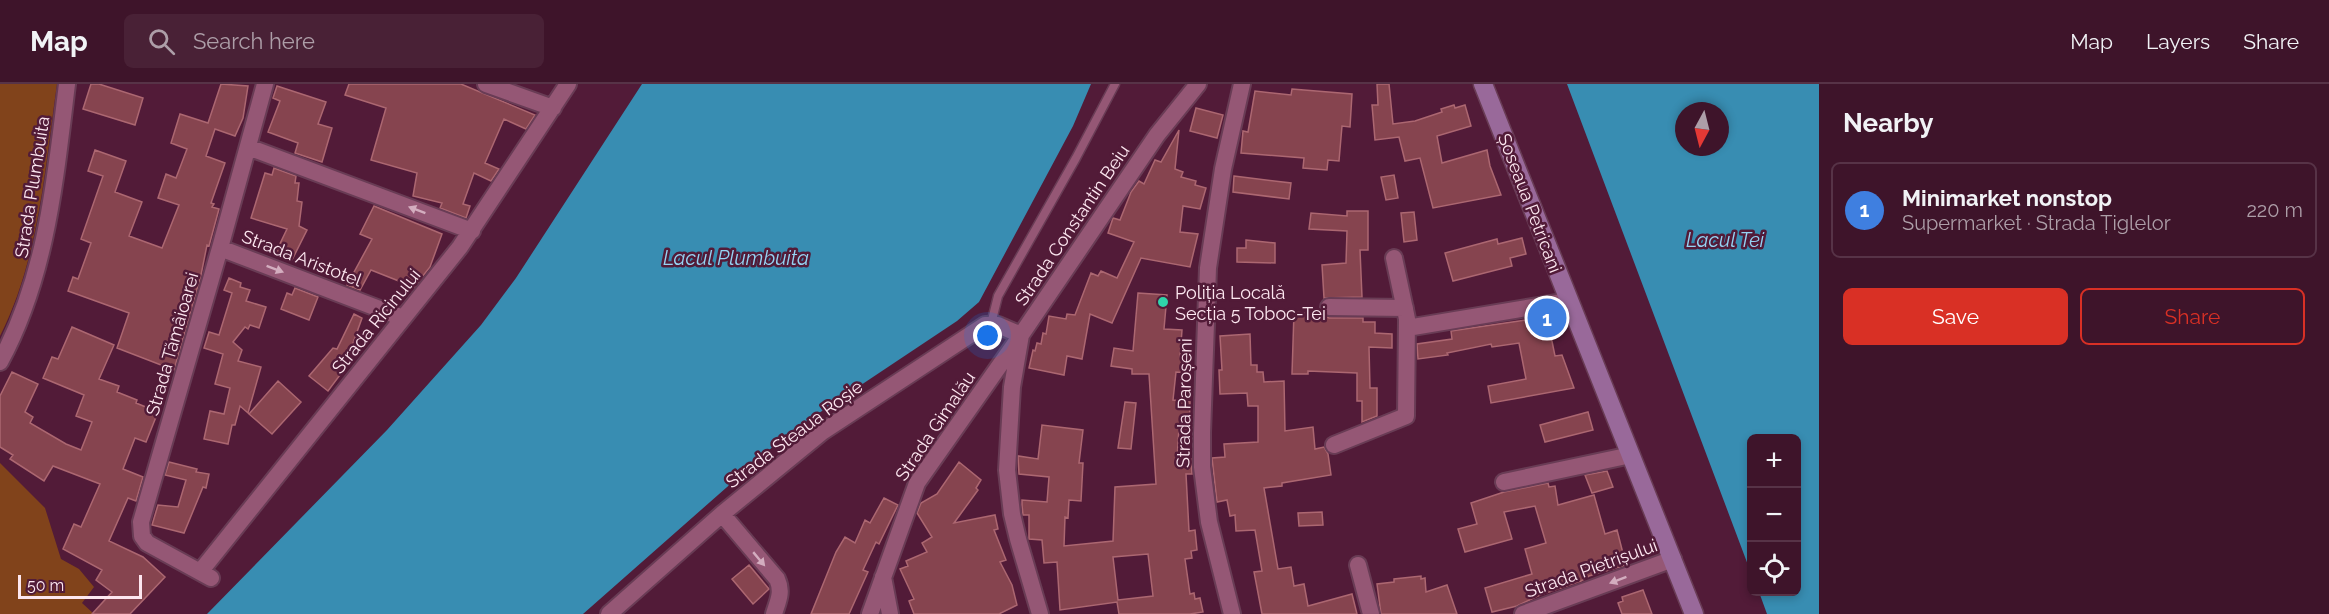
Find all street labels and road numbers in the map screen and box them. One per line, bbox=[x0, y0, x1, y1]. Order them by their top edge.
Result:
street label: Strada Plumbuita bbox=[10, 115, 54, 259]
street label: Șoseaua Petricani bbox=[1494, 130, 1566, 276]
street label: Strada Constantin Beiu bbox=[1010, 141, 1134, 309]
street label: Strada Aristotel bbox=[239, 225, 365, 291]
street label: Strada Ricinului bbox=[327, 264, 425, 378]
street label: Strada Tămâioarei bbox=[141, 270, 203, 418]
street label: Strada Paroșeni bbox=[1172, 338, 1196, 468]
street label: Strada Gimalău bbox=[891, 367, 979, 485]
street label: Strada Steaua Roșie bbox=[721, 375, 867, 492]
street label: Strada Pietrișului bbox=[1522, 534, 1660, 602]

